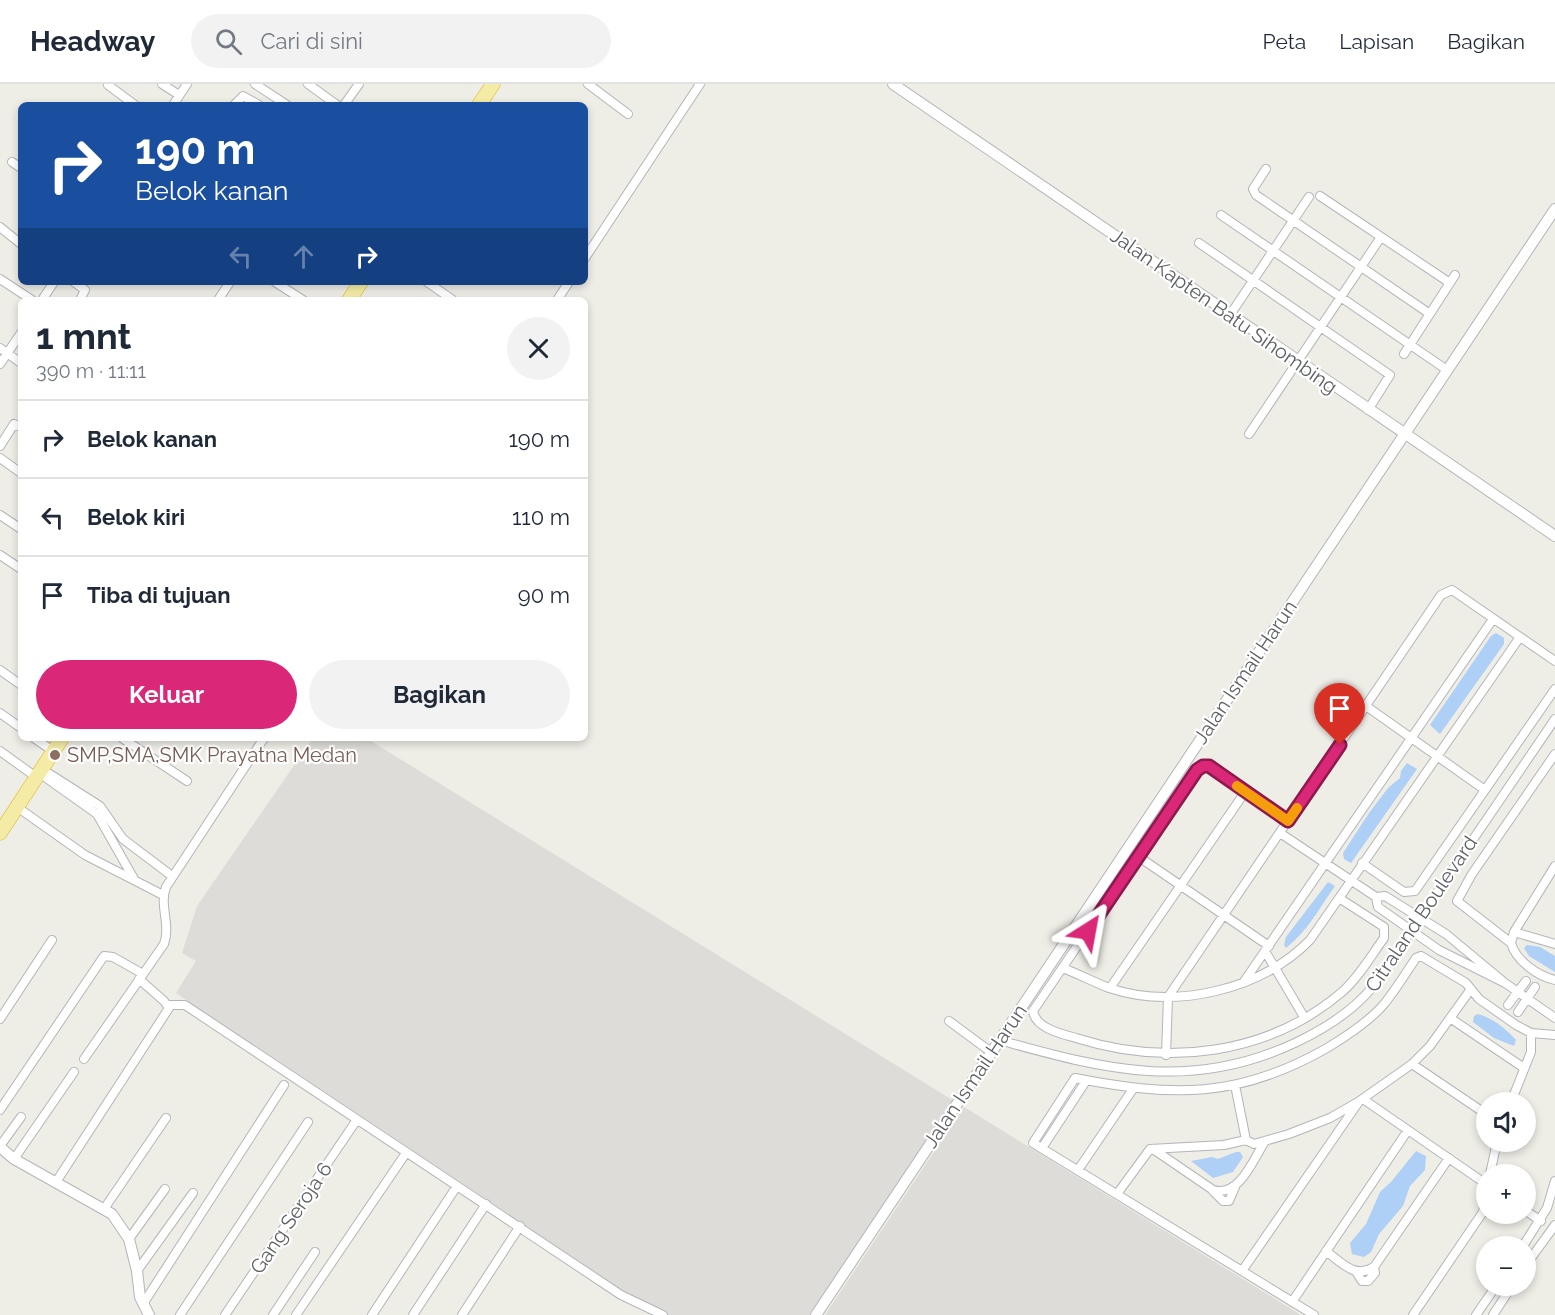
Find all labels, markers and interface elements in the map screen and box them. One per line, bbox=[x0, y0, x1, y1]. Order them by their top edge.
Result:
search box bbox=[191, 14, 611, 68]
text: Headway bbox=[30, 25, 155, 58]
icon: search bbox=[212, 25, 245, 58]
text: Cari di sini bbox=[260, 28, 363, 54]
text: Peta bbox=[1263, 29, 1306, 54]
text: Lapisan bbox=[1339, 29, 1414, 54]
text: Bagikan bbox=[1447, 29, 1525, 54]
text: 190 m bbox=[135, 125, 255, 174]
icon: right bbox=[36, 126, 114, 204]
text: Belok kanan bbox=[135, 175, 289, 206]
street label: Jalan Kapten Batu Sihombing bbox=[1106, 223, 1342, 399]
icon: left bbox=[224, 240, 257, 273]
icon: ahead bbox=[287, 240, 320, 273]
icon: right bbox=[350, 240, 383, 273]
text: 1 mnt bbox=[36, 315, 131, 357]
button: close bbox=[507, 317, 570, 380]
text: 390 m · 11:11 bbox=[36, 359, 146, 383]
icon: right bbox=[36, 423, 69, 456]
text: Belok kanan bbox=[87, 426, 217, 452]
text: 190 m bbox=[508, 426, 570, 452]
icon: left bbox=[36, 501, 69, 534]
text: Belok kiri bbox=[87, 504, 185, 530]
text: 110 m bbox=[512, 504, 570, 530]
icon: arrive bbox=[36, 579, 69, 612]
text: Tiba di tujuan bbox=[87, 582, 230, 608]
text: 90 m bbox=[518, 582, 570, 608]
street label: Jalan Ismail Harun bbox=[1188, 596, 1302, 748]
button: Keluar bbox=[36, 660, 297, 729]
button: Bagikan bbox=[309, 660, 570, 729]
pin bbox=[1314, 683, 1365, 745]
icon: arrive bbox=[1323, 692, 1356, 725]
place label: SMP,SMA,SMK Prayatna Medan bbox=[67, 743, 357, 767]
marker: SMP,SMA,SMK Prayatna Medan bbox=[48, 748, 62, 762]
street label: Citraland Boulevard bbox=[1360, 832, 1482, 996]
position arrow bbox=[1056, 899, 1120, 963]
street label: Jalan Ismail Harun bbox=[918, 1000, 1032, 1152]
map controls bbox=[1476, 1092, 1536, 1296]
button: sound bbox=[1476, 1092, 1536, 1152]
street label: Gang Seroja 6 bbox=[245, 1158, 337, 1278]
button: + bbox=[1476, 1164, 1536, 1224]
button: − bbox=[1476, 1236, 1536, 1296]

